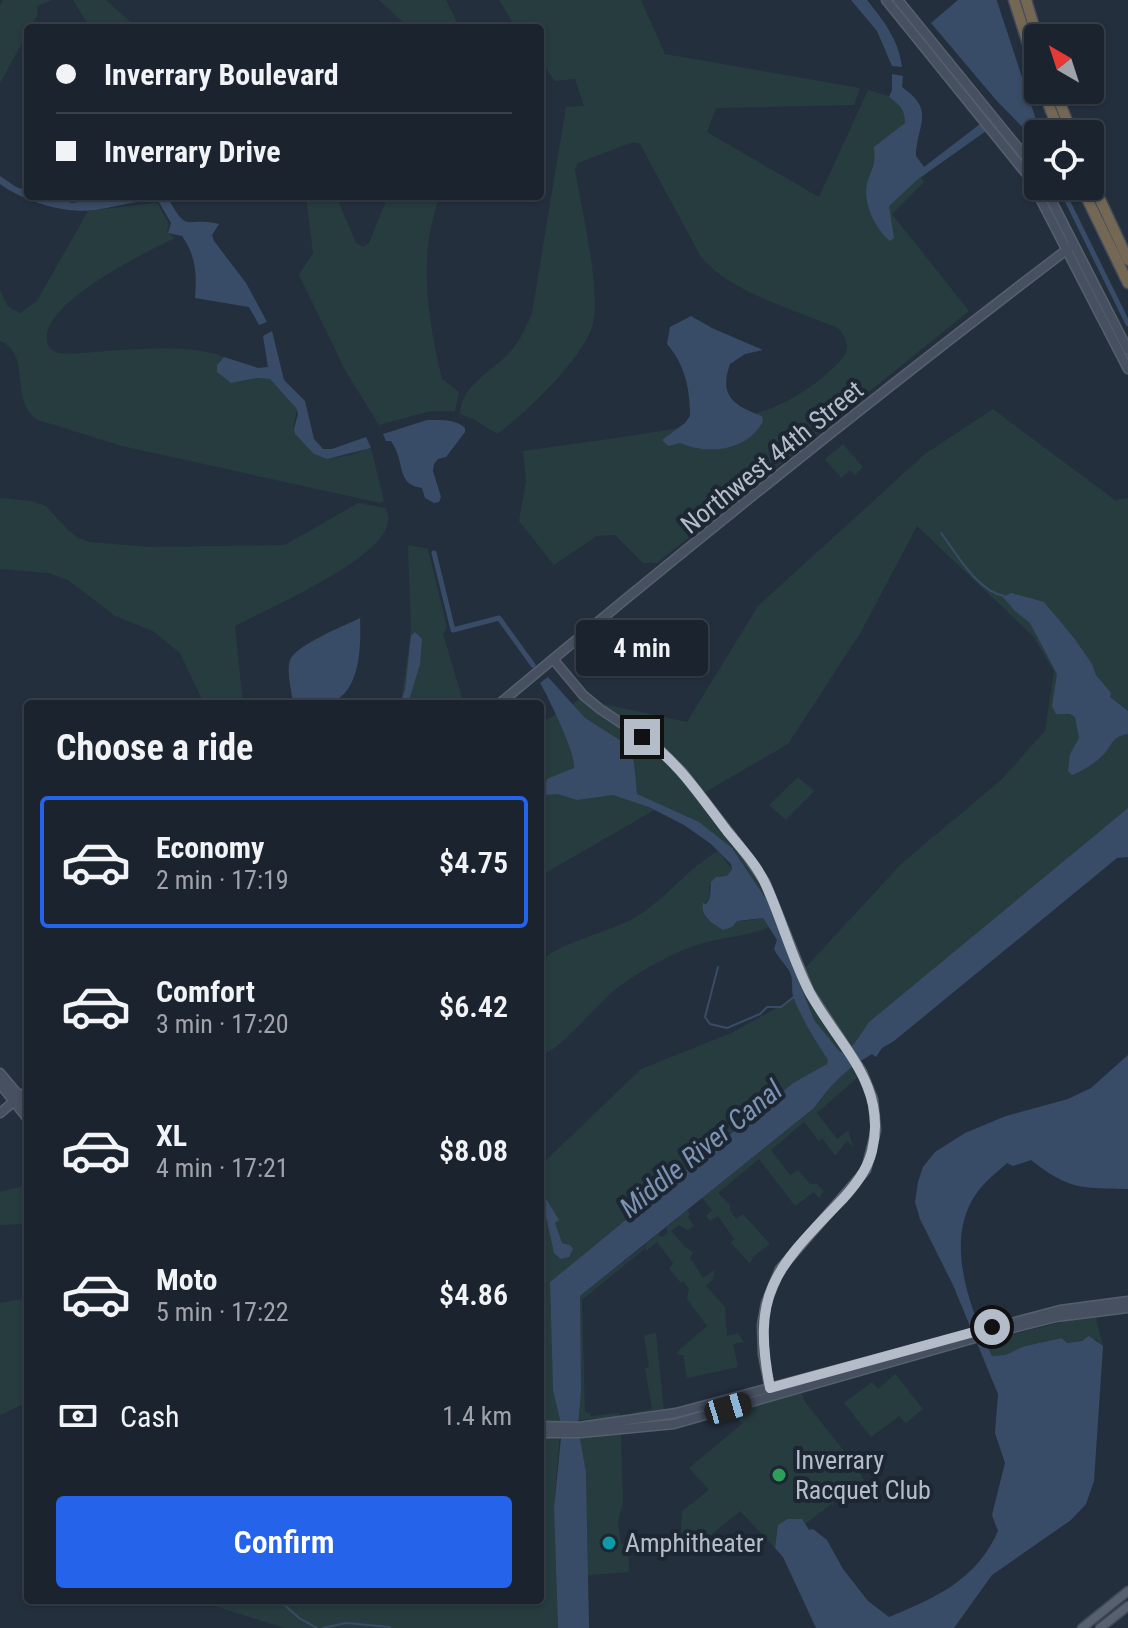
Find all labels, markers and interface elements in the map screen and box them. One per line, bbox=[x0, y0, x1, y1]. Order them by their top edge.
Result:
north arrow bbox=[1024, 24, 1104, 104]
map controls bbox=[1024, 24, 1104, 200]
text: Inverrary Boulevard bbox=[104, 57, 339, 92]
button: locate bbox=[1024, 120, 1104, 200]
text: Inverrary Drive bbox=[104, 134, 281, 169]
street label: Northwest 44th Street bbox=[675, 374, 869, 540]
callout: 4 min bbox=[576, 621, 708, 677]
text: 4 min bbox=[613, 633, 671, 663]
route end bbox=[624, 719, 660, 755]
text: Choose a ride bbox=[56, 727, 253, 769]
icon: car bbox=[60, 826, 132, 898]
text: Economy bbox=[156, 830, 264, 865]
text: $4.75 bbox=[439, 845, 508, 880]
text: 2 min · 17:19 bbox=[156, 865, 289, 895]
icon: car bbox=[60, 970, 132, 1042]
text: Comfort bbox=[156, 974, 255, 1009]
text: $6.42 bbox=[439, 989, 508, 1024]
text: 3 min · 17:20 bbox=[156, 1009, 289, 1039]
water label: Middle River Canal bbox=[613, 1073, 789, 1225]
icon: car bbox=[60, 1114, 132, 1186]
text: XL bbox=[156, 1118, 187, 1153]
text: $8.08 bbox=[439, 1133, 508, 1168]
text: 4 min · 17:21 bbox=[156, 1153, 289, 1183]
icon: car bbox=[60, 1258, 132, 1330]
text: Moto bbox=[156, 1262, 217, 1297]
text: $4.86 bbox=[439, 1277, 508, 1312]
text: 5 min · 17:22 bbox=[156, 1297, 289, 1327]
route start bbox=[974, 1309, 1010, 1345]
car bbox=[702, 1390, 754, 1426]
icon: cash bbox=[56, 1394, 100, 1438]
text: Cash bbox=[120, 1399, 180, 1434]
text: 1.4 km bbox=[442, 1401, 512, 1431]
place label: Inverrary Racquet Club bbox=[795, 1445, 931, 1505]
marker: Inverrary Racquet Club bbox=[770, 1466, 788, 1484]
button: Confirm bbox=[56, 1496, 512, 1588]
place label: Amphitheater bbox=[625, 1528, 764, 1558]
marker: Amphitheater bbox=[600, 1534, 618, 1552]

